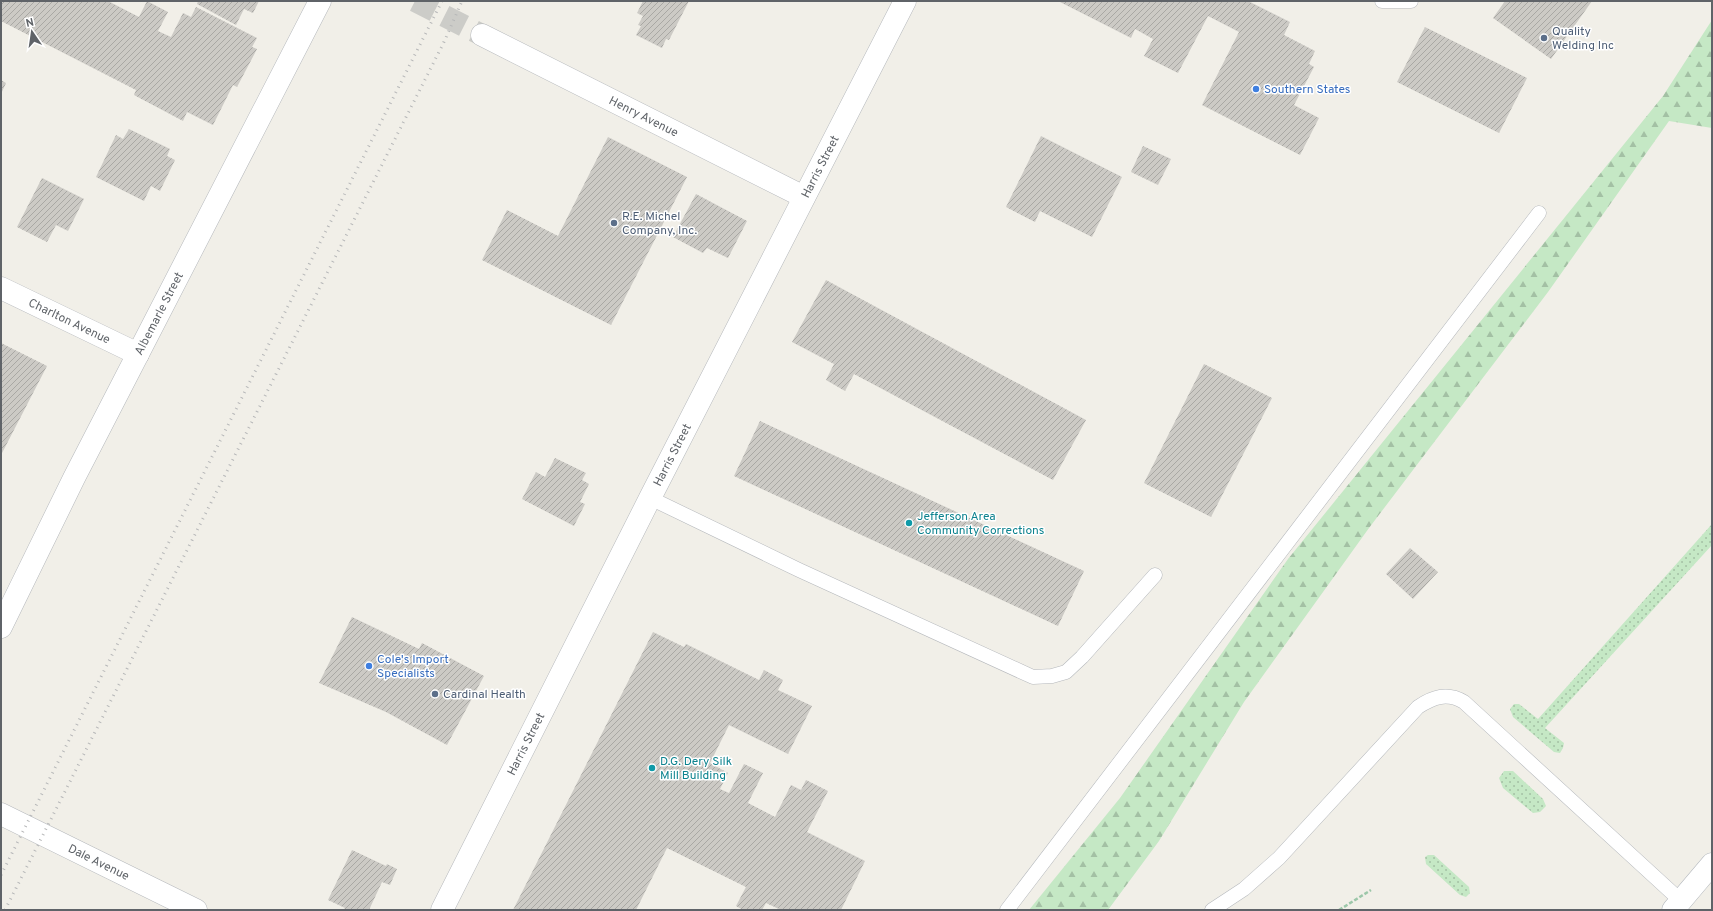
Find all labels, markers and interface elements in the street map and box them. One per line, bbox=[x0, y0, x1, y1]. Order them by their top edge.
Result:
north arrow bbox=[12, 12, 52, 52]
text: N bbox=[25, 16, 35, 31]
place label: Quality Welding Inc bbox=[1552, 24, 1614, 54]
marker: Quality Welding Inc bbox=[1539, 33, 1549, 43]
place label: Southern States bbox=[1264, 82, 1350, 98]
marker: Southern States bbox=[1251, 84, 1261, 94]
street label: Henry Avenue bbox=[606, 93, 681, 141]
street label: Harris Street bbox=[798, 133, 844, 201]
place label: R.E. Michel Company, Inc. bbox=[622, 209, 698, 239]
marker: R.E. Michel Company, Inc. bbox=[609, 218, 619, 228]
street label: Albemarle Street bbox=[132, 270, 188, 358]
street label: Charlton Avenue bbox=[25, 295, 113, 348]
street label: Harris Street bbox=[650, 421, 696, 489]
place label: Jefferson Area Community Corrections bbox=[917, 509, 1044, 539]
marker: Jefferson Area Community Corrections bbox=[904, 518, 914, 528]
place label: Cole's Import Specialists bbox=[377, 652, 449, 682]
marker: Cole's Import Specialists bbox=[364, 661, 374, 671]
place label: Cardinal Health bbox=[443, 687, 526, 703]
marker: Cardinal Health bbox=[430, 689, 440, 699]
street label: Harris Street bbox=[504, 710, 549, 779]
place label: D.G. Dery Silk Mill Building bbox=[660, 754, 732, 784]
marker: D.G. Dery Silk Mill Building bbox=[647, 763, 657, 773]
street label: Dale Avenue bbox=[65, 841, 132, 885]

